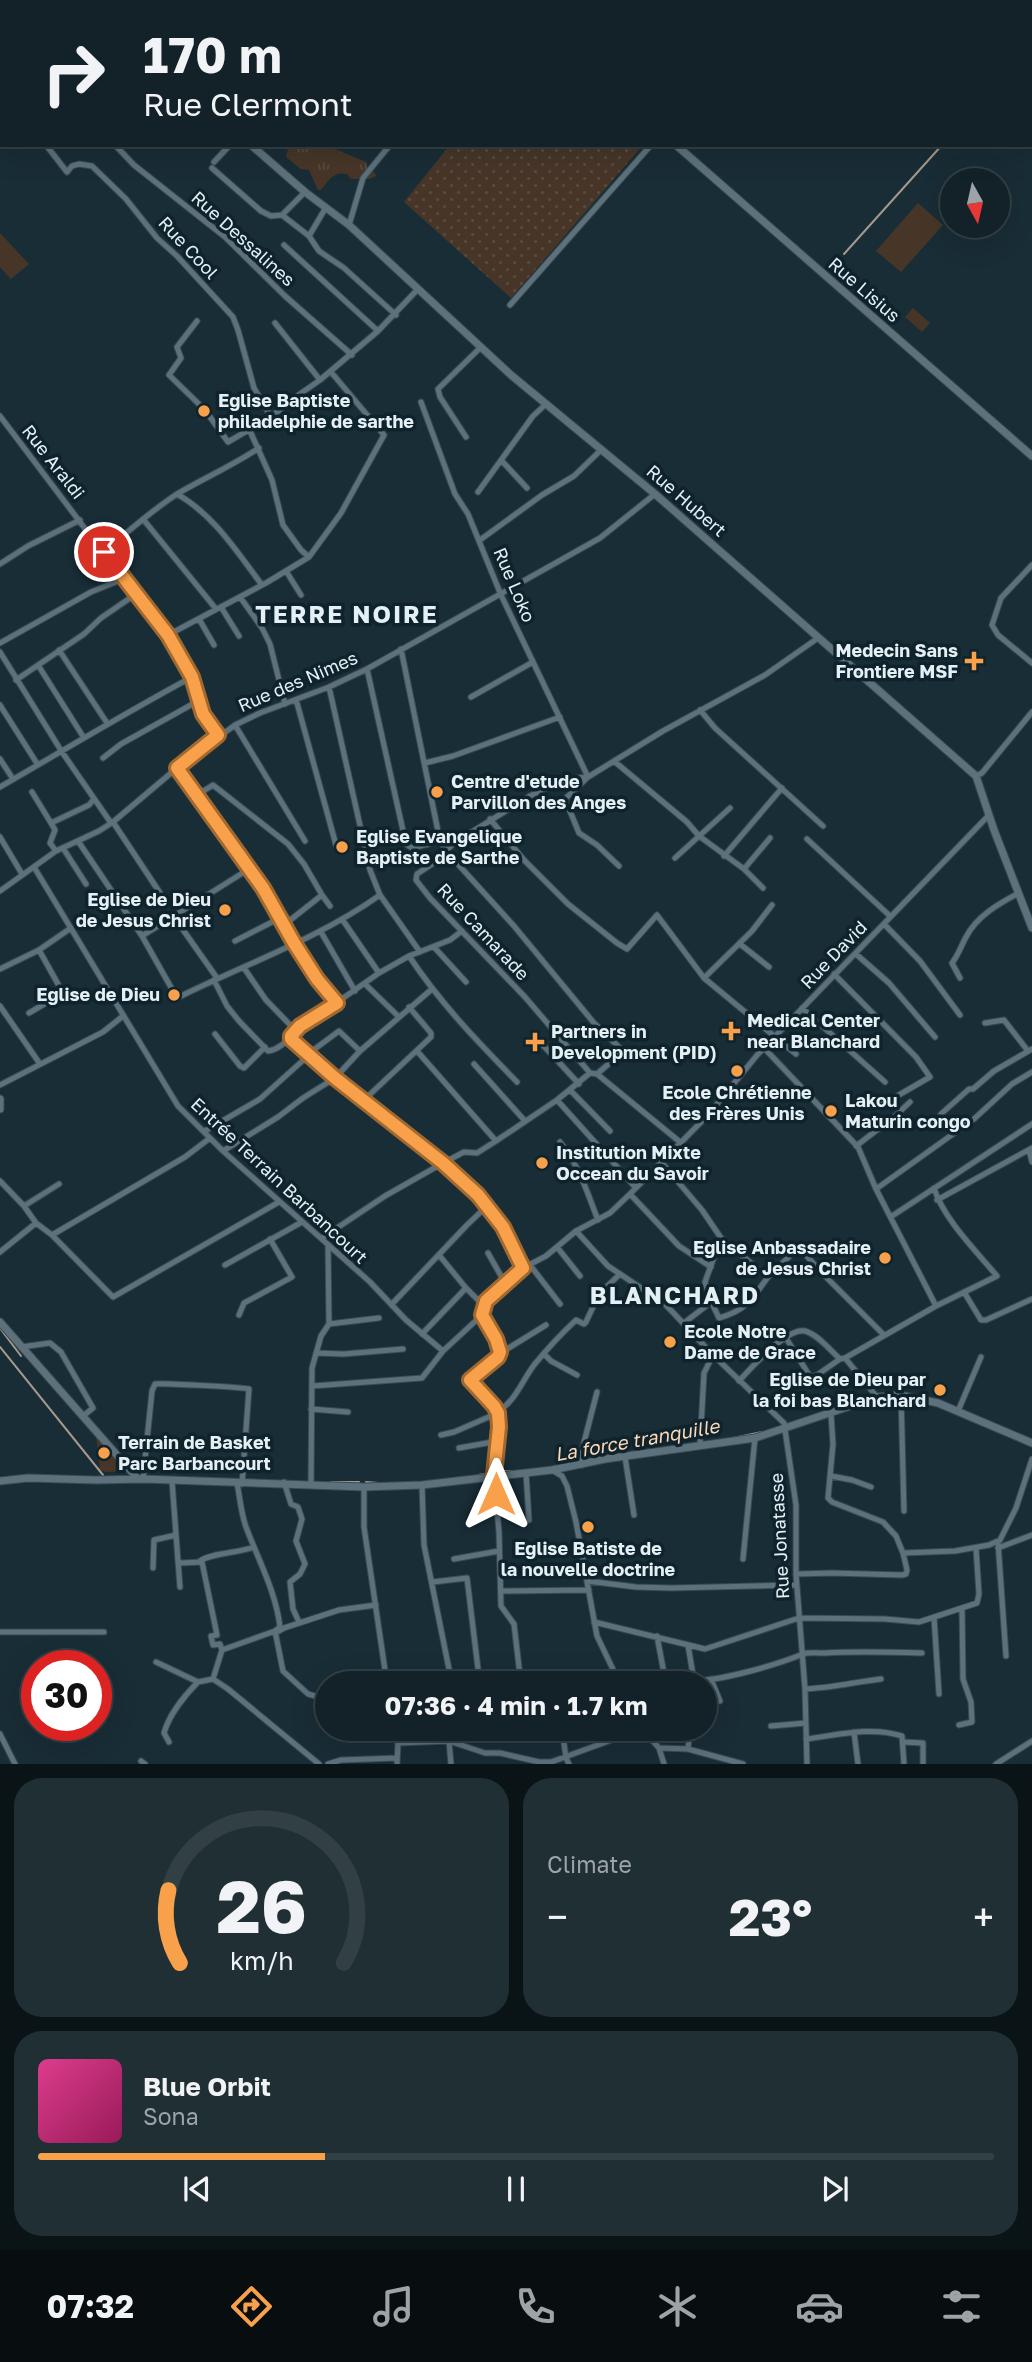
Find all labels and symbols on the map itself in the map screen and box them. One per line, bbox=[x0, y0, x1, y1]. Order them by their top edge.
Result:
north arrow bbox=[940, 168, 1010, 238]
street label: Rue Dessalines bbox=[187, 186, 300, 290]
street label: Rue Cool bbox=[154, 212, 223, 283]
street label: Rue Lisius bbox=[824, 252, 905, 326]
place label: Eglise Baptiste philadelphie de sarthe bbox=[218, 389, 414, 432]
marker: Eglise Baptiste philadelphie de sarthe bbox=[196, 403, 212, 419]
street label: Rue Araldi bbox=[18, 420, 90, 503]
street label: Rue Hubert bbox=[642, 460, 731, 541]
pin bbox=[74, 522, 134, 582]
street label: Rue Loko bbox=[489, 544, 541, 625]
district label: TERRE NOIRE bbox=[255, 599, 439, 628]
place label: Medecin Sans Frontiere MSF bbox=[835, 639, 958, 682]
street label: Rue des Nimes bbox=[235, 646, 361, 716]
marker: Medecin Sans Frontiere MSF bbox=[964, 651, 984, 671]
place label: Centre d'etude Parvillon des Anges bbox=[451, 770, 626, 813]
marker: Centre d'etude Parvillon des Anges bbox=[429, 784, 445, 800]
place label: Eglise Evangelique Baptiste de Sarthe bbox=[356, 825, 522, 868]
marker: Eglise Evangelique Baptiste de Sarthe bbox=[334, 839, 350, 855]
street label: Rue Camarade bbox=[433, 878, 534, 984]
place label: Eglise de Dieu de Jesus Christ bbox=[76, 888, 211, 931]
marker: Eglise de Dieu de Jesus Christ bbox=[217, 902, 233, 918]
street label: Rue David bbox=[795, 916, 871, 993]
place label: Eglise de Dieu bbox=[36, 983, 160, 1005]
marker: Eglise de Dieu bbox=[166, 987, 182, 1003]
place label: Medical Center near Blanchard bbox=[747, 1009, 880, 1052]
place label: Partners in Development (PID) bbox=[551, 1020, 717, 1063]
marker: Medical Center near Blanchard bbox=[721, 1021, 741, 1041]
marker: Partners in Development (PID) bbox=[525, 1032, 545, 1052]
marker: Ecole Chrétienne des Frères Unis bbox=[729, 1063, 745, 1079]
place label: Ecole Chrétienne des Frères Unis bbox=[662, 1081, 812, 1124]
place label: Lakou Maturin congo bbox=[845, 1089, 971, 1132]
street label: Entrée Terrain Barbancourt bbox=[187, 1093, 373, 1268]
marker: Lakou Maturin congo bbox=[823, 1103, 839, 1119]
place label: Institution Mixte Occean du Savoir bbox=[556, 1141, 709, 1184]
marker: Institution Mixte Occean du Savoir bbox=[534, 1155, 550, 1171]
place label: Eglise Anbassadaire de Jesus Christ bbox=[693, 1236, 871, 1279]
marker: Eglise Anbassadaire de Jesus Christ bbox=[877, 1250, 893, 1266]
district label: BLANCHARD bbox=[590, 1280, 760, 1309]
place label: Ecole Notre Dame de Grace bbox=[684, 1320, 816, 1363]
marker: Ecole Notre Dame de Grace bbox=[662, 1334, 678, 1350]
place label: Eglise de Dieu par la foi bas Blanchard bbox=[753, 1368, 926, 1411]
marker: Eglise de Dieu par la foi bas Blanchard bbox=[932, 1382, 948, 1398]
water label: La force tranquille bbox=[553, 1413, 723, 1465]
place label: Terrain de Basket Parc Barbancourt bbox=[118, 1431, 271, 1474]
marker: Terrain de Basket Parc Barbancourt bbox=[96, 1445, 112, 1461]
position arrow bbox=[459, 1457, 533, 1531]
street label: Rue Jonatasse bbox=[765, 1472, 793, 1600]
marker: Eglise Batiste de la nouvelle doctrine bbox=[580, 1519, 596, 1535]
place label: Eglise Batiste de la nouvelle doctrine bbox=[501, 1537, 676, 1580]
speed limit sign: 30 bbox=[21, 1650, 112, 1741]

